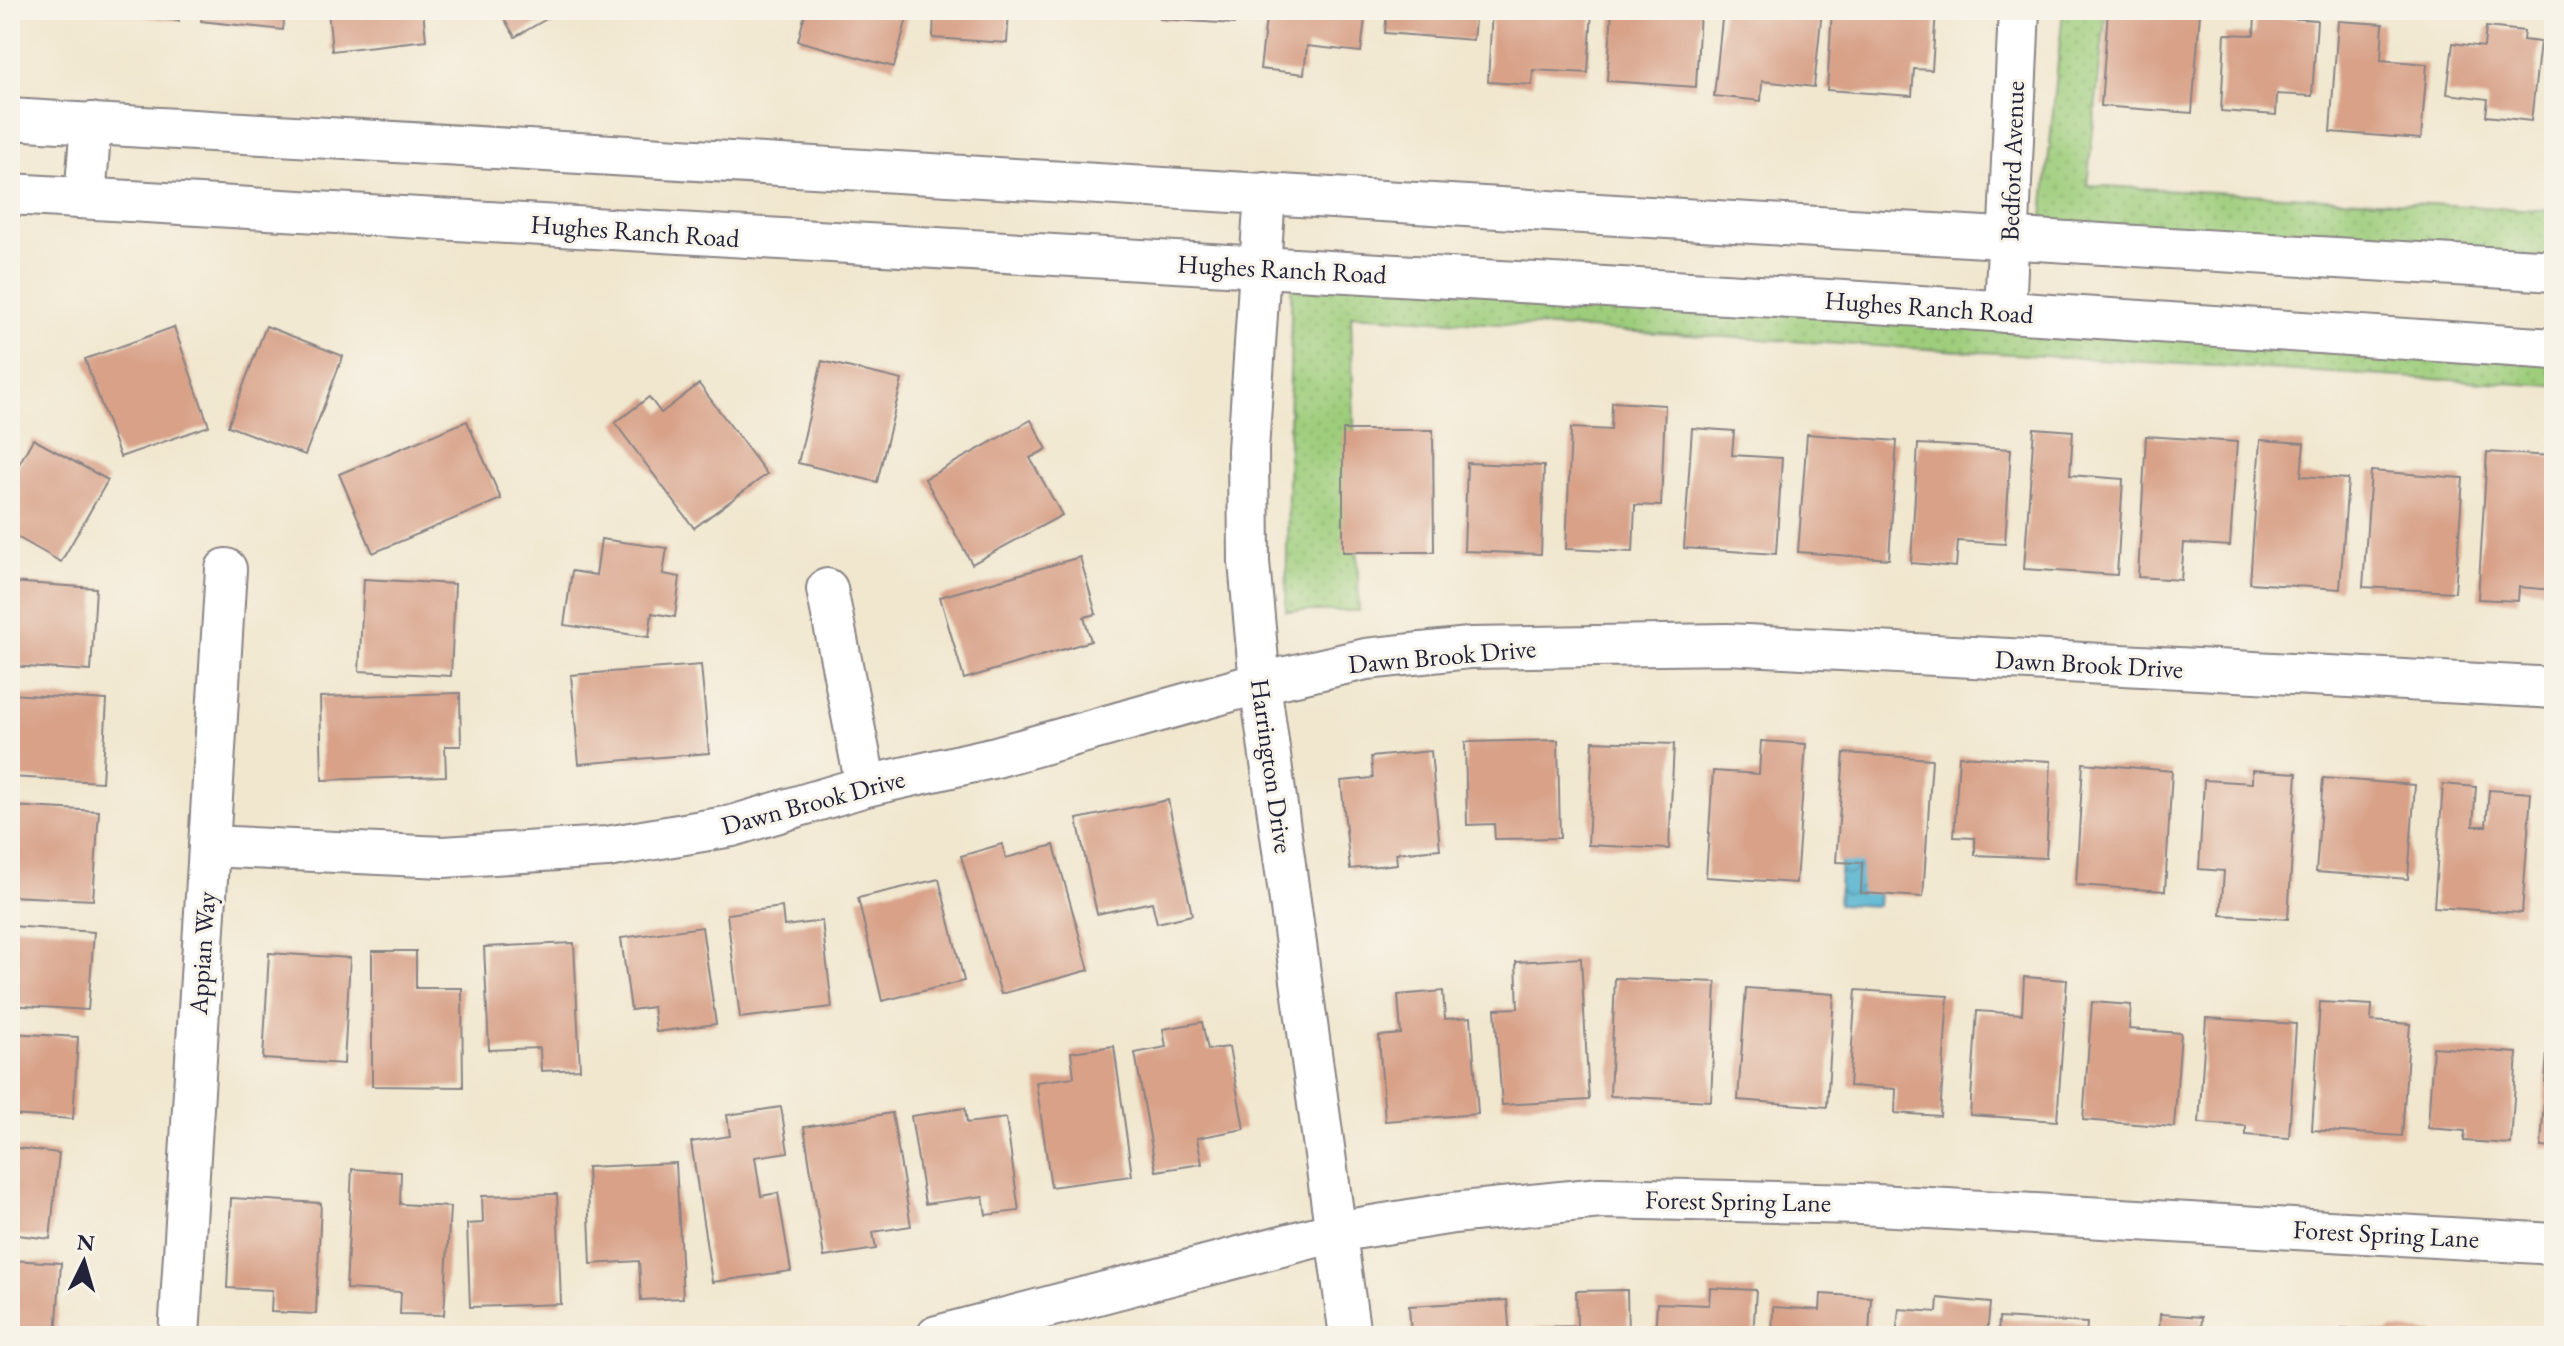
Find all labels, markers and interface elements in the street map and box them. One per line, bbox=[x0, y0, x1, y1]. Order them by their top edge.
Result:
street label: Bedford Avenue bbox=[1992, 80, 2032, 242]
street label: Hughes Ranch Road bbox=[529, 207, 741, 255]
street label: Hughes Ranch Road bbox=[1177, 247, 1388, 292]
street label: Hughes Ranch Road bbox=[1823, 283, 2035, 331]
street label: Dawn Brook Drive bbox=[1347, 631, 1537, 681]
street label: Dawn Brook Drive bbox=[1994, 642, 2184, 686]
street label: Harrington Drive bbox=[1243, 677, 1301, 855]
street label: Dawn Brook Drive bbox=[718, 761, 908, 843]
street label: Appian Way bbox=[181, 890, 223, 1017]
street label: Forest Spring Lane bbox=[1645, 1182, 1831, 1220]
street label: Forest Spring Lane bbox=[2292, 1212, 2480, 1256]
north arrow bbox=[44, 1222, 124, 1302]
text: N bbox=[76, 1227, 96, 1258]

